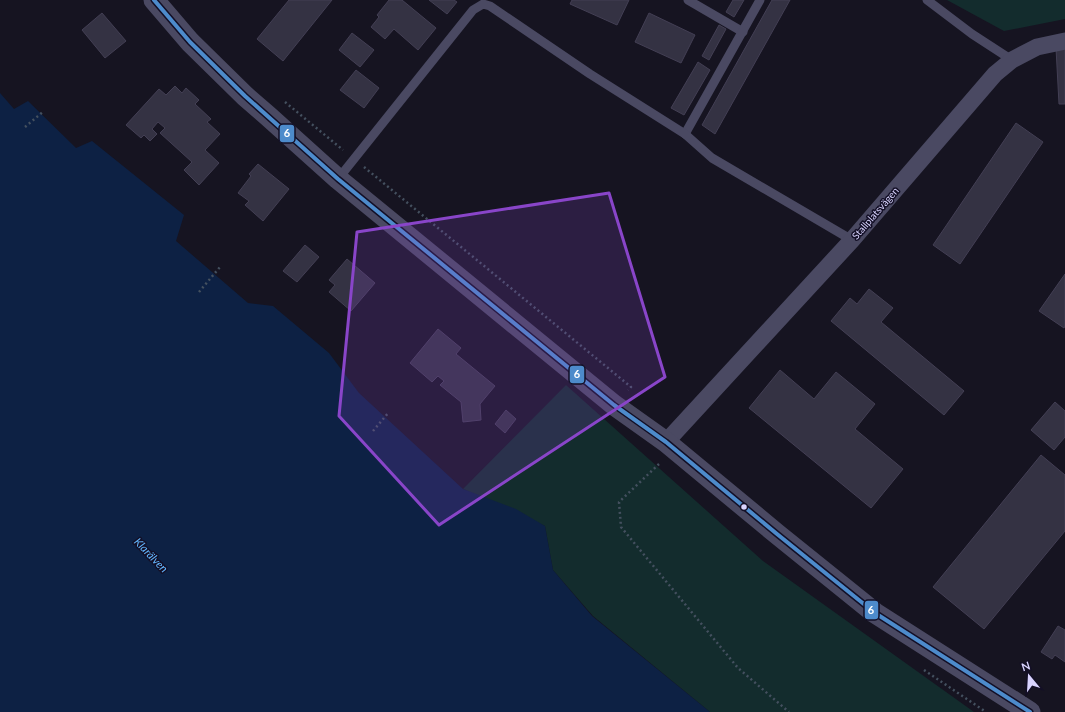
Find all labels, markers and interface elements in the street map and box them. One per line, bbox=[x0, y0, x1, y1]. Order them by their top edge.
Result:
line badge: 6 bbox=[279, 124, 295, 143]
text: 6 bbox=[284, 126, 291, 139]
street label: Stallplatsvägen bbox=[849, 184, 901, 242]
line badge: 6 bbox=[569, 365, 585, 384]
text: 6 bbox=[574, 367, 581, 380]
unlabelled marker bbox=[739, 502, 749, 512]
water label: Klarälven bbox=[132, 535, 171, 575]
line badge: 6 bbox=[864, 600, 879, 620]
text: 6 bbox=[868, 603, 875, 616]
north arrow bbox=[1009, 656, 1049, 696]
text: N bbox=[1020, 659, 1032, 674]

